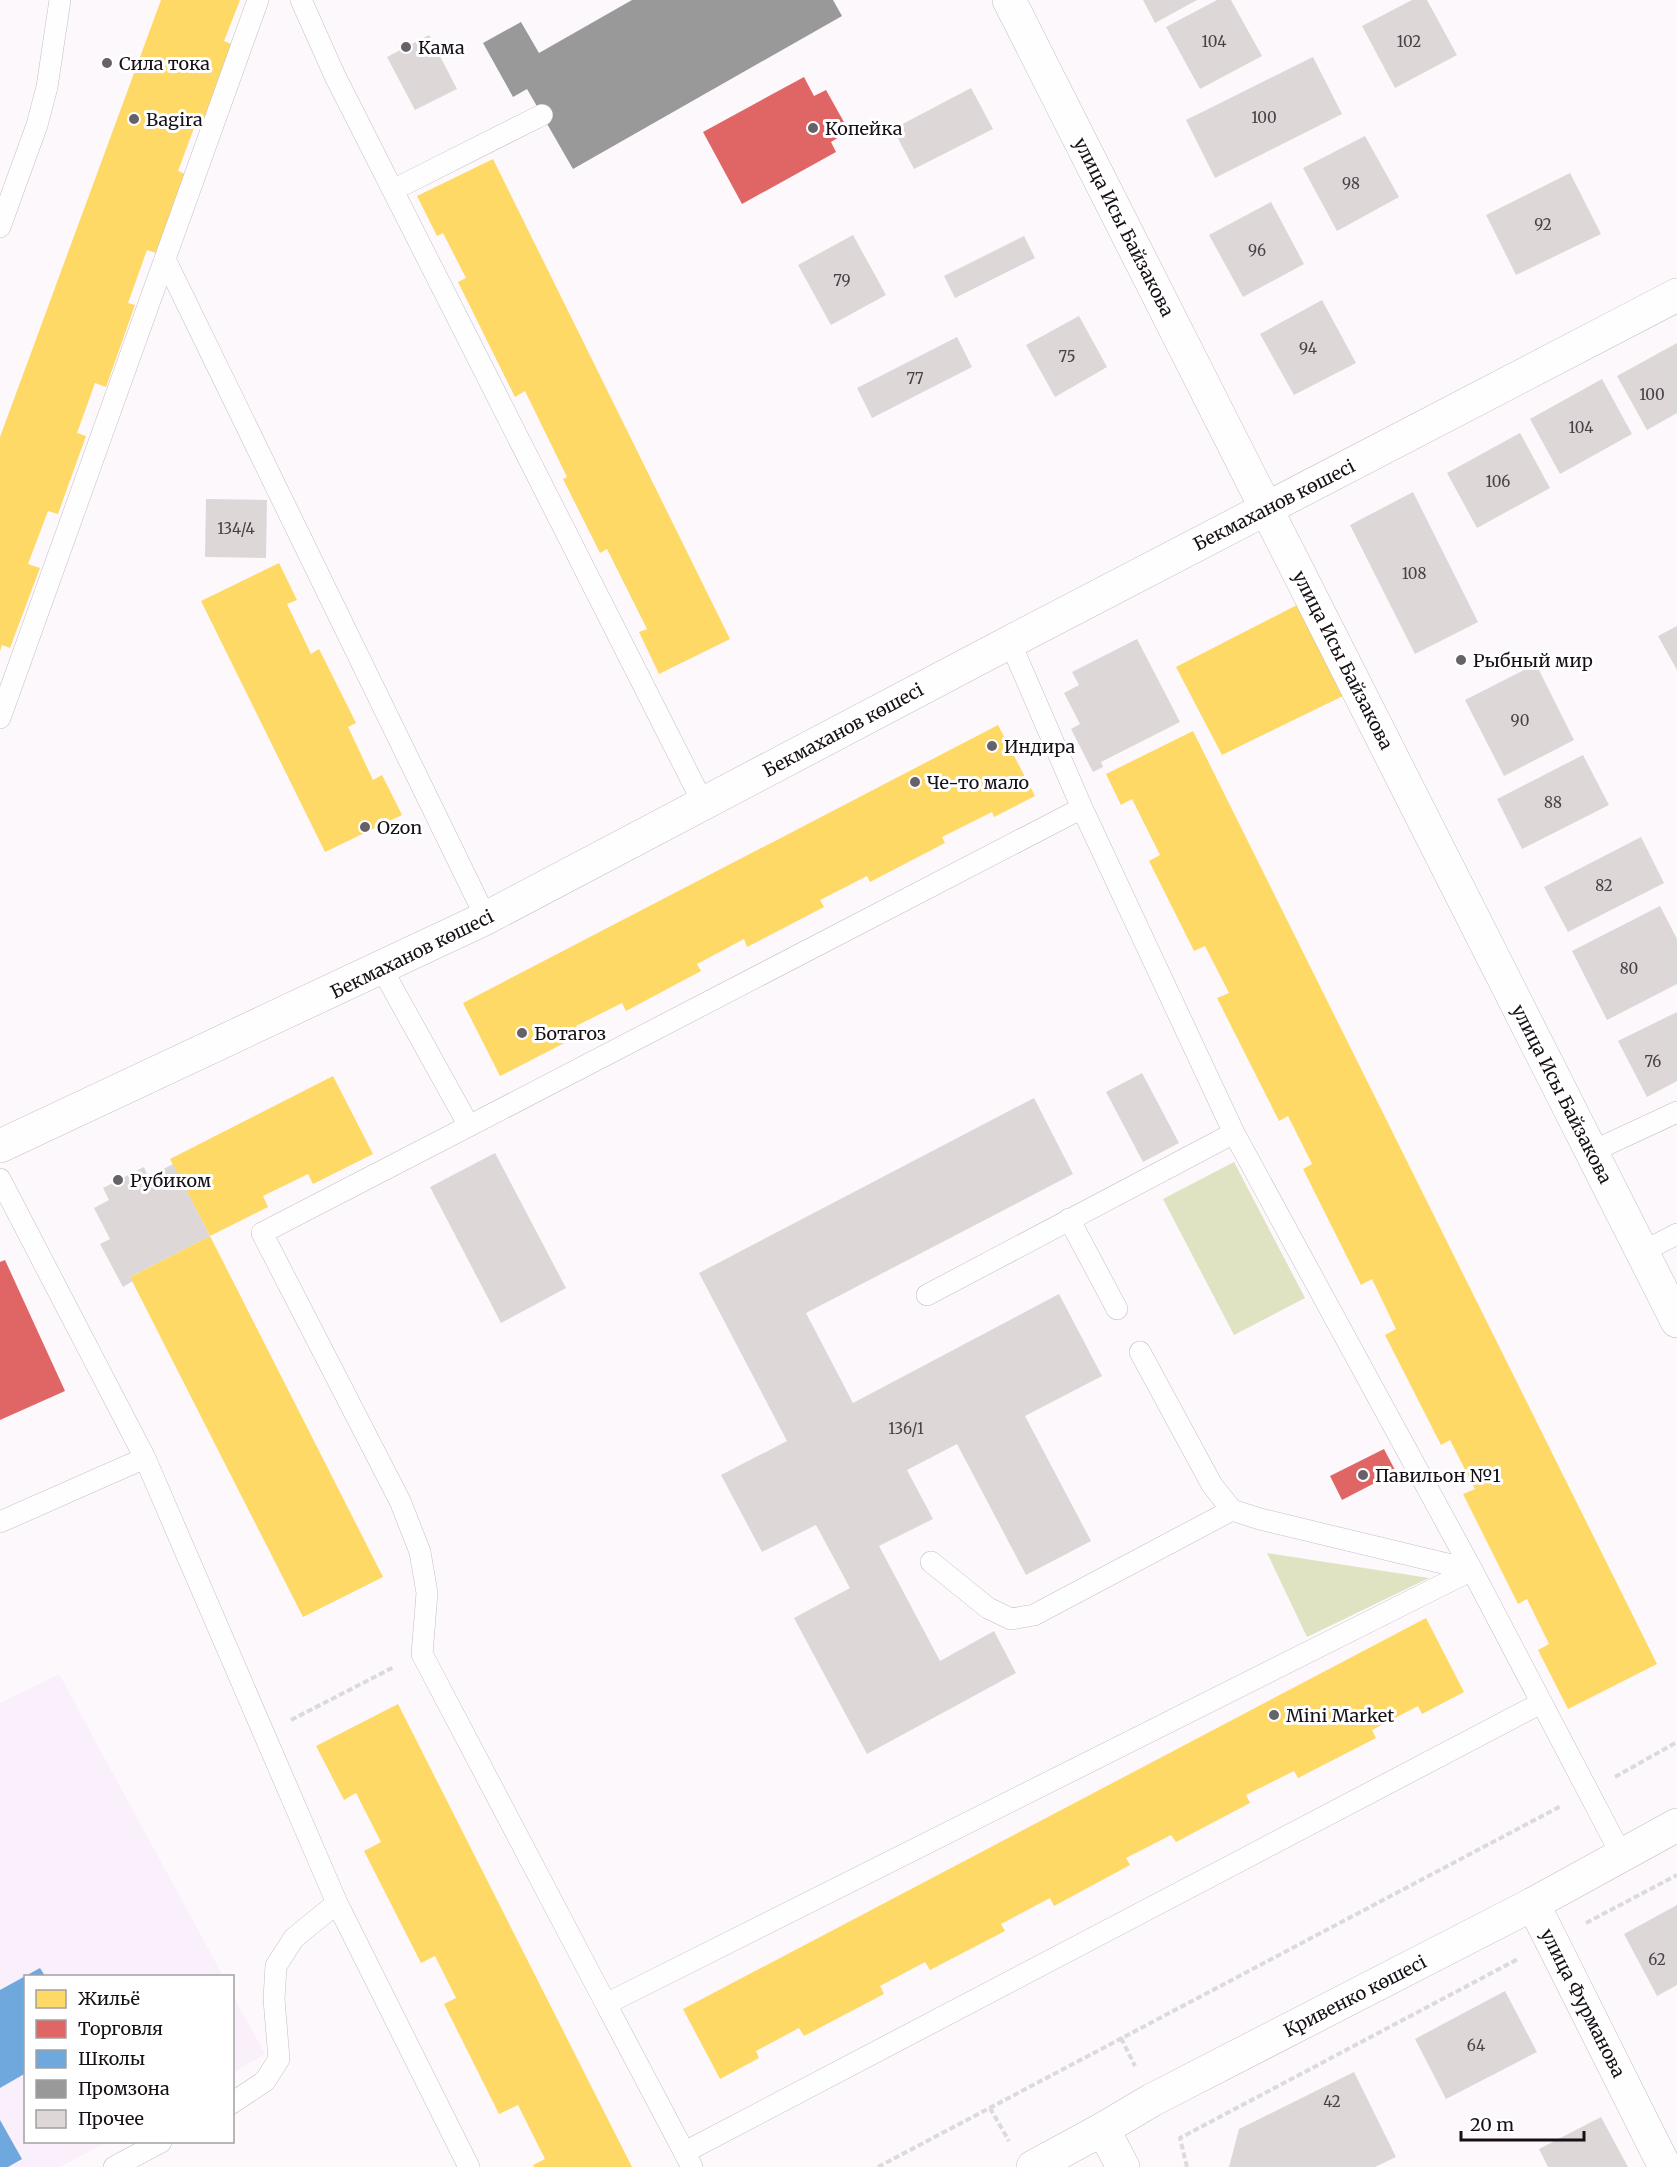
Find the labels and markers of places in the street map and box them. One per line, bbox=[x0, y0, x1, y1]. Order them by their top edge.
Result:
place label: Кама bbox=[418, 36, 465, 59]
marker: Кама bbox=[399, 40, 413, 54]
place label: Сила тока bbox=[119, 52, 210, 75]
marker: Сила тока bbox=[100, 56, 114, 70]
place label: Bagira bbox=[146, 108, 203, 131]
marker: Bagira bbox=[127, 112, 141, 126]
place label: Копейка bbox=[825, 117, 903, 140]
marker: Копейка bbox=[806, 121, 820, 135]
place label: Рыбный мир bbox=[1473, 649, 1593, 672]
marker: Рыбный мир bbox=[1454, 653, 1468, 667]
place label: Индира bbox=[1004, 735, 1076, 758]
marker: Индира bbox=[985, 739, 999, 753]
place label: Че-то мало bbox=[927, 771, 1029, 794]
marker: Че-то мало bbox=[908, 775, 922, 789]
place label: Ozon bbox=[377, 816, 422, 839]
marker: Ozon bbox=[358, 820, 372, 834]
place label: Ботагоз bbox=[534, 1022, 606, 1045]
marker: Ботагоз bbox=[515, 1026, 529, 1040]
place label: Рубиком bbox=[130, 1169, 212, 1192]
marker: Рубиком bbox=[111, 1173, 125, 1187]
place label: Павильон №1 bbox=[1375, 1464, 1501, 1487]
marker: Павильон №1 bbox=[1356, 1468, 1370, 1482]
place label: Mini Market bbox=[1286, 1704, 1394, 1727]
marker: Mini Market bbox=[1267, 1708, 1281, 1722]

